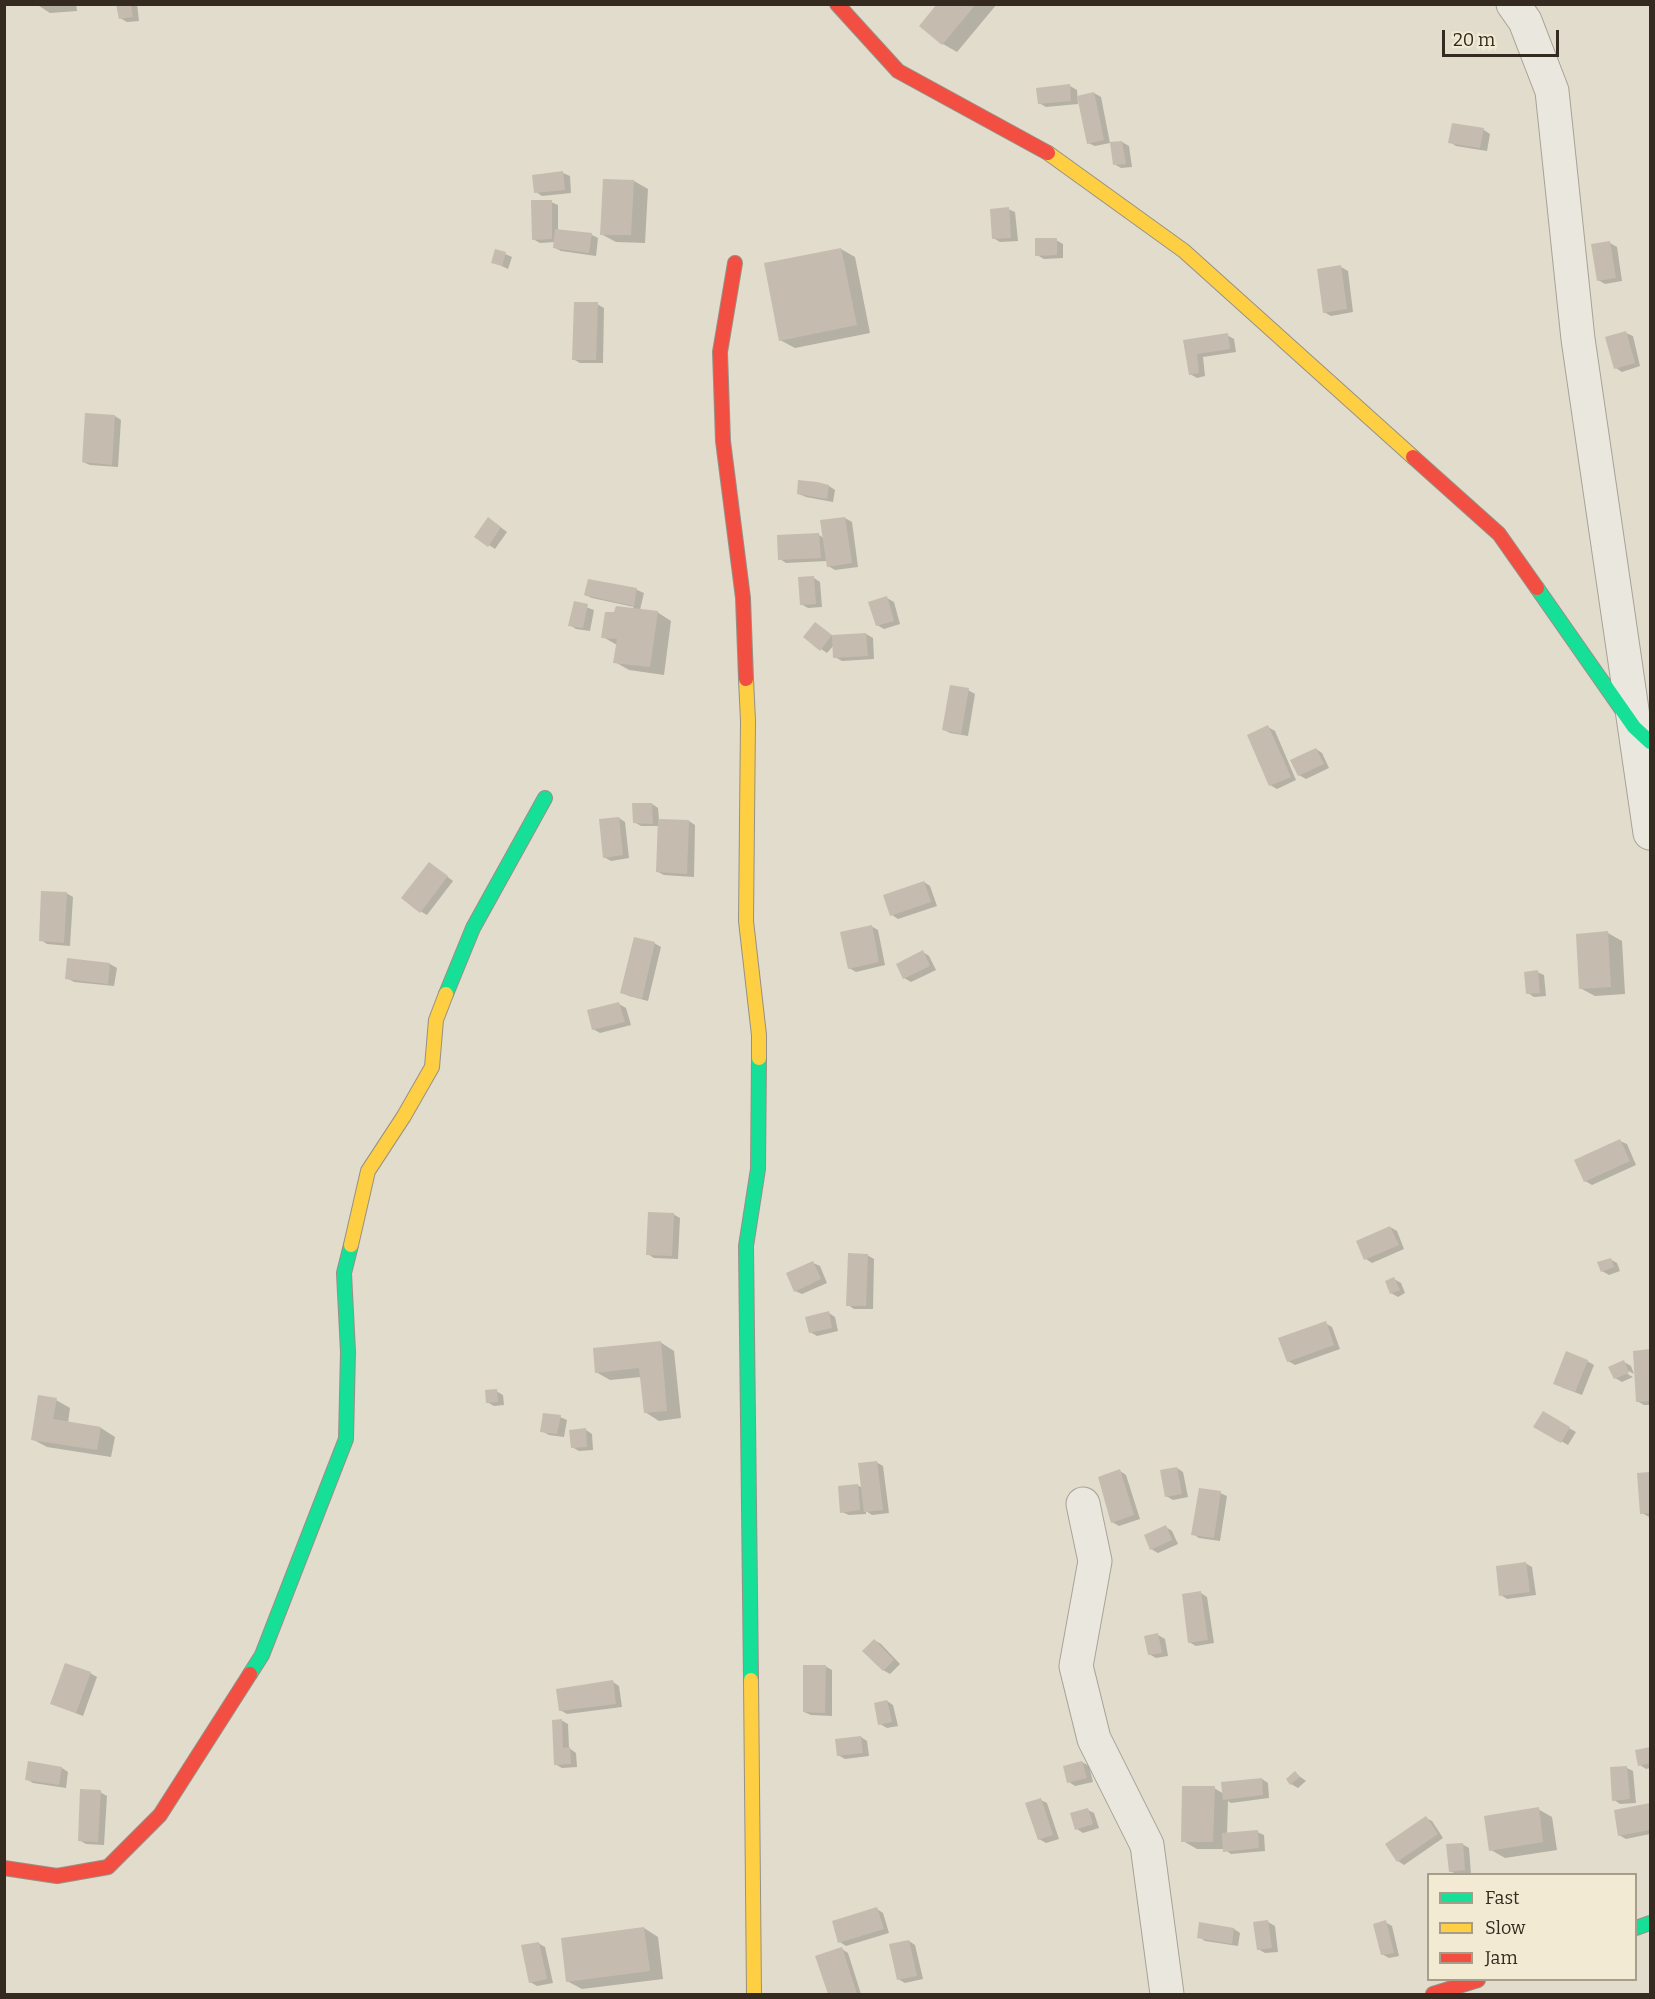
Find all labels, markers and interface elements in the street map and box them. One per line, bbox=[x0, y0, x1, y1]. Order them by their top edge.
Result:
scale bar bbox=[1445, 18, 1562, 56]
text: 20 m bbox=[1453, 29, 1495, 51]
legend bbox=[1427, 1873, 1637, 1981]
text: Fast bbox=[1485, 1887, 1520, 1909]
text: Slow bbox=[1485, 1917, 1525, 1939]
text: Jam bbox=[1485, 1947, 1518, 1969]

